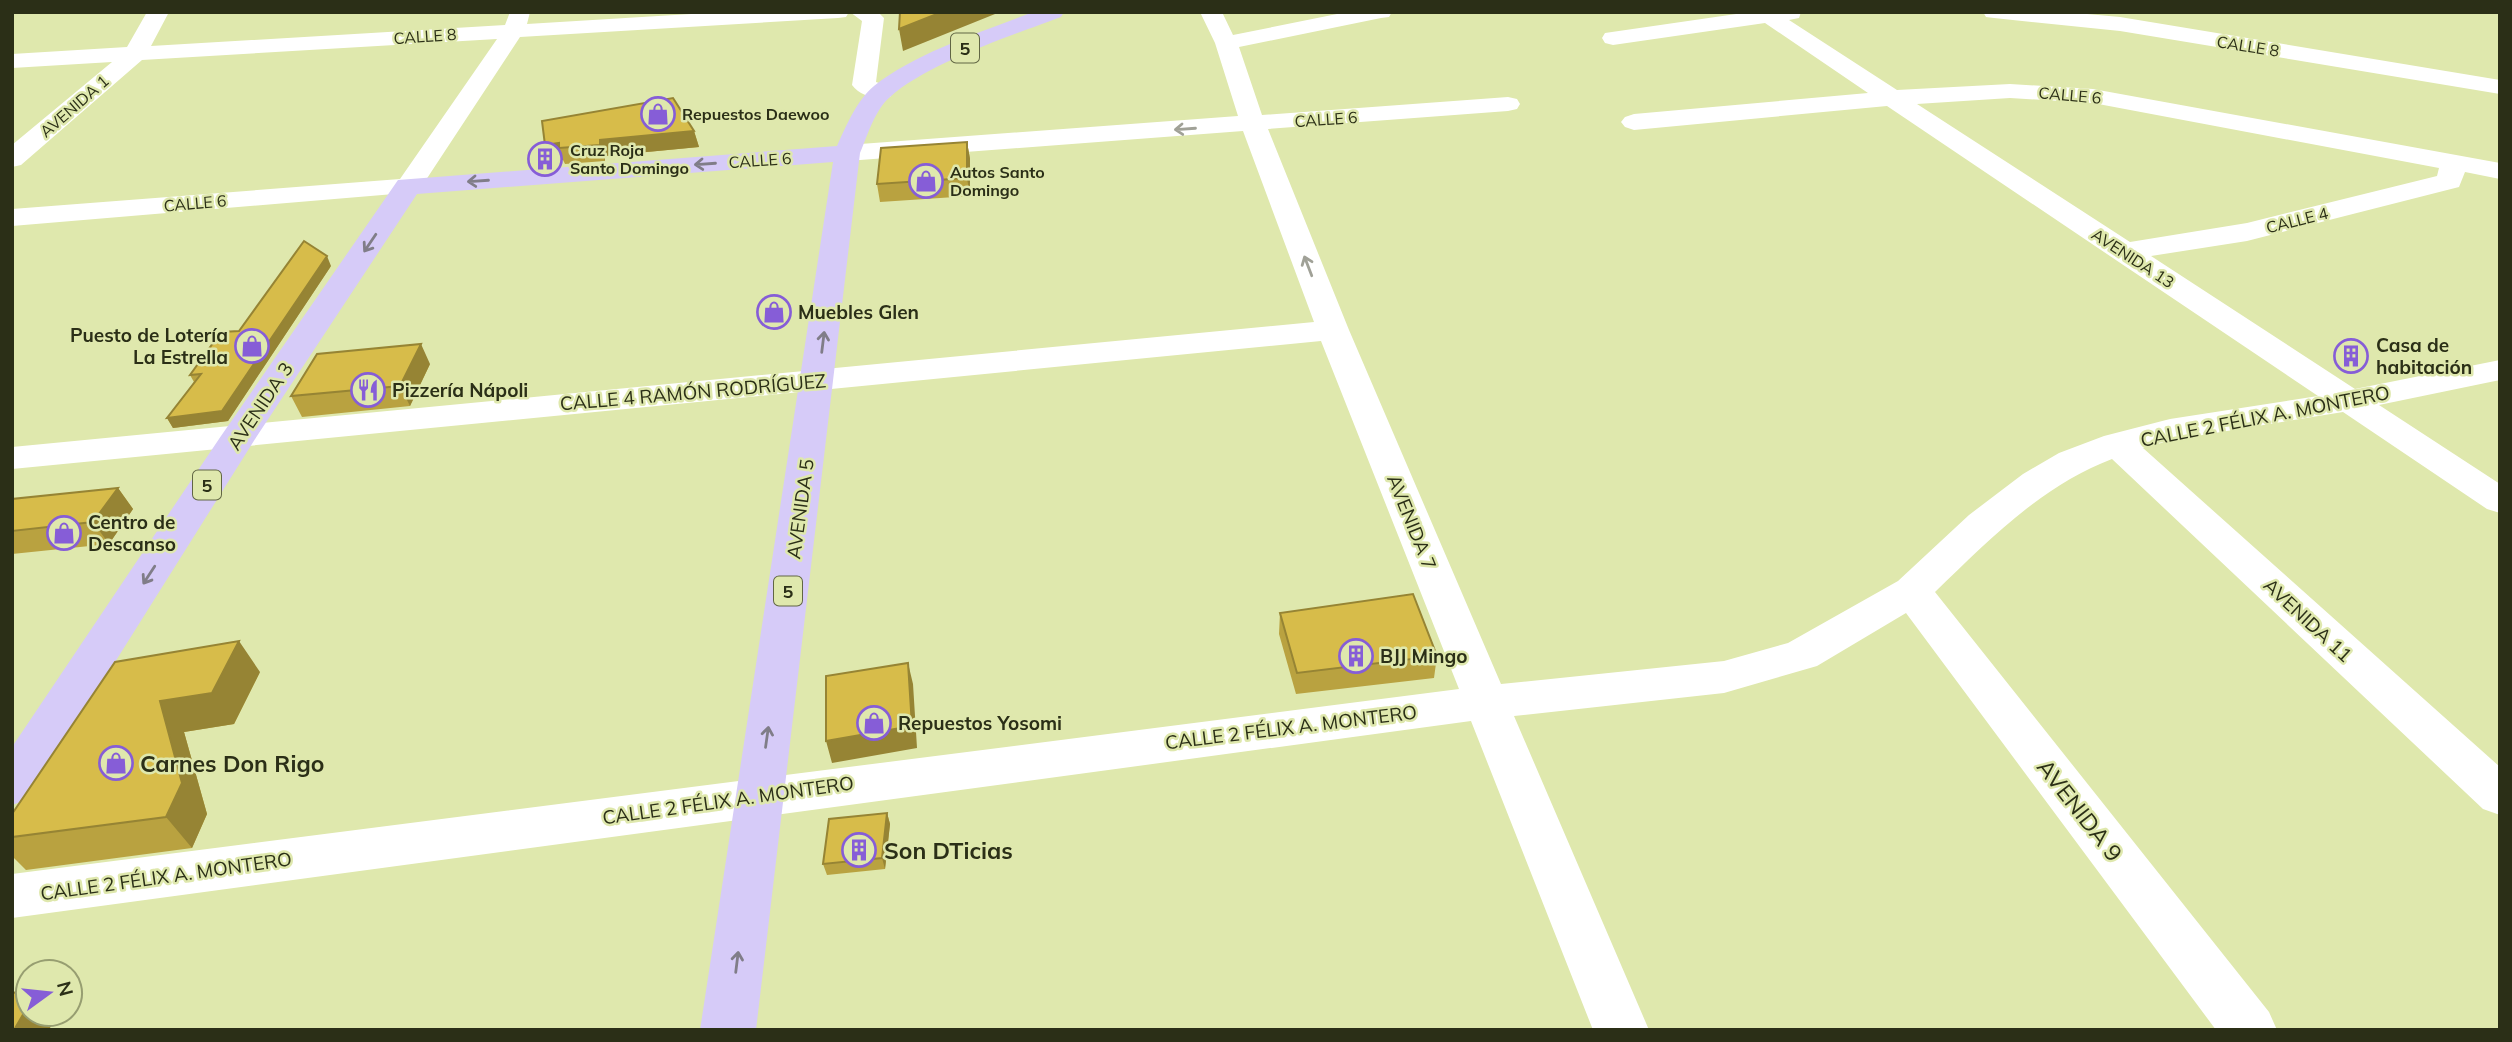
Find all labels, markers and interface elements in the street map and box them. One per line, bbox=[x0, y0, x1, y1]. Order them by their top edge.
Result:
street label: CALLE 8 bbox=[393, 24, 457, 48]
street label: CALLE 8 bbox=[2215, 31, 2281, 61]
road number: 5 bbox=[951, 33, 979, 62]
street label: AVENIDA 1 bbox=[35, 71, 113, 141]
street label: CALLE 6 bbox=[2038, 82, 2102, 108]
shop icon: Repuestos Daewoo bbox=[639, 95, 677, 133]
place label: Repuestos Daewoo bbox=[682, 104, 829, 124]
street label: CALLE 6 bbox=[1294, 107, 1358, 131]
one-way arrow bbox=[1174, 123, 1196, 136]
building icon: Cruz Roja Santo Domingo bbox=[526, 140, 564, 178]
place label: Cruz Roja Santo Domingo bbox=[570, 140, 689, 178]
street label: CALLE 6 bbox=[728, 148, 792, 172]
one-way arrow bbox=[694, 158, 717, 171]
shop icon: Autos Santo Domingo bbox=[907, 162, 945, 200]
place label: Autos Santo Domingo bbox=[950, 162, 1045, 200]
one-way arrow bbox=[468, 175, 490, 188]
street label: CALLE 6 bbox=[163, 190, 227, 216]
street label: CALLE 4 bbox=[2264, 203, 2330, 237]
street label: AVENIDA 13 bbox=[2088, 224, 2178, 292]
one-way arrow bbox=[362, 233, 377, 252]
one-way arrow bbox=[1301, 256, 1313, 277]
shop icon: Muebles Glen bbox=[755, 293, 793, 331]
place label: Muebles Glen bbox=[798, 300, 919, 324]
place label: Puesto de Lotería La Estrella bbox=[70, 323, 228, 369]
shop icon: Puesto de Lotería La Estrella bbox=[233, 327, 271, 365]
one-way arrow bbox=[817, 331, 830, 353]
place label: Casa de habitación bbox=[2376, 333, 2472, 379]
building icon: Casa de habitación bbox=[2332, 337, 2370, 375]
street label: AVENIDA 3 bbox=[222, 358, 298, 454]
street label: CALLE 4 RAMÓN RODRÍGUEZ bbox=[559, 368, 827, 416]
restaurant icon: Pizzería Nápoli bbox=[349, 371, 387, 409]
place label: Pizzería Nápoli bbox=[392, 378, 528, 402]
street label: CALLE 2 FÉLIX A. MONTERO bbox=[2138, 380, 2392, 452]
street label: AVENIDA 5 bbox=[781, 457, 819, 561]
road number: 5 bbox=[193, 471, 221, 500]
street label: AVENIDA 7 bbox=[1382, 471, 1442, 573]
place label: Centro de Descanso bbox=[88, 510, 176, 556]
shop icon: Centro de Descanso bbox=[45, 514, 83, 552]
one-way arrow bbox=[141, 565, 155, 585]
street label: AVENIDA 11 bbox=[2259, 573, 2357, 667]
road number: 5 bbox=[774, 576, 802, 606]
building icon: BJJ Mingo bbox=[1337, 637, 1375, 675]
place label: BJJ Mingo bbox=[1380, 644, 1468, 668]
street label: CALLE 2 FÉLIX A. MONTERO bbox=[1164, 700, 1418, 754]
shop icon: Repuestos Yosomi bbox=[855, 704, 893, 742]
place label: Repuestos Yosomi bbox=[898, 711, 1062, 735]
one-way arrow bbox=[761, 726, 774, 748]
shop icon: Carnes Don Rigo bbox=[97, 744, 135, 782]
place label: Carnes Don Rigo bbox=[140, 749, 324, 778]
street label: AVENIDA 9 bbox=[2031, 753, 2129, 867]
street label: CALLE 2 FÉLIX A. MONTERO bbox=[601, 770, 855, 830]
building icon: Son DTicias bbox=[840, 831, 878, 869]
place label: Son DTicias bbox=[884, 836, 1013, 865]
street label: CALLE 2 FÉLIX A. MONTERO bbox=[39, 846, 293, 906]
one-way arrow bbox=[730, 951, 743, 974]
north arrow bbox=[14, 958, 84, 1028]
text: N bbox=[52, 979, 79, 999]

